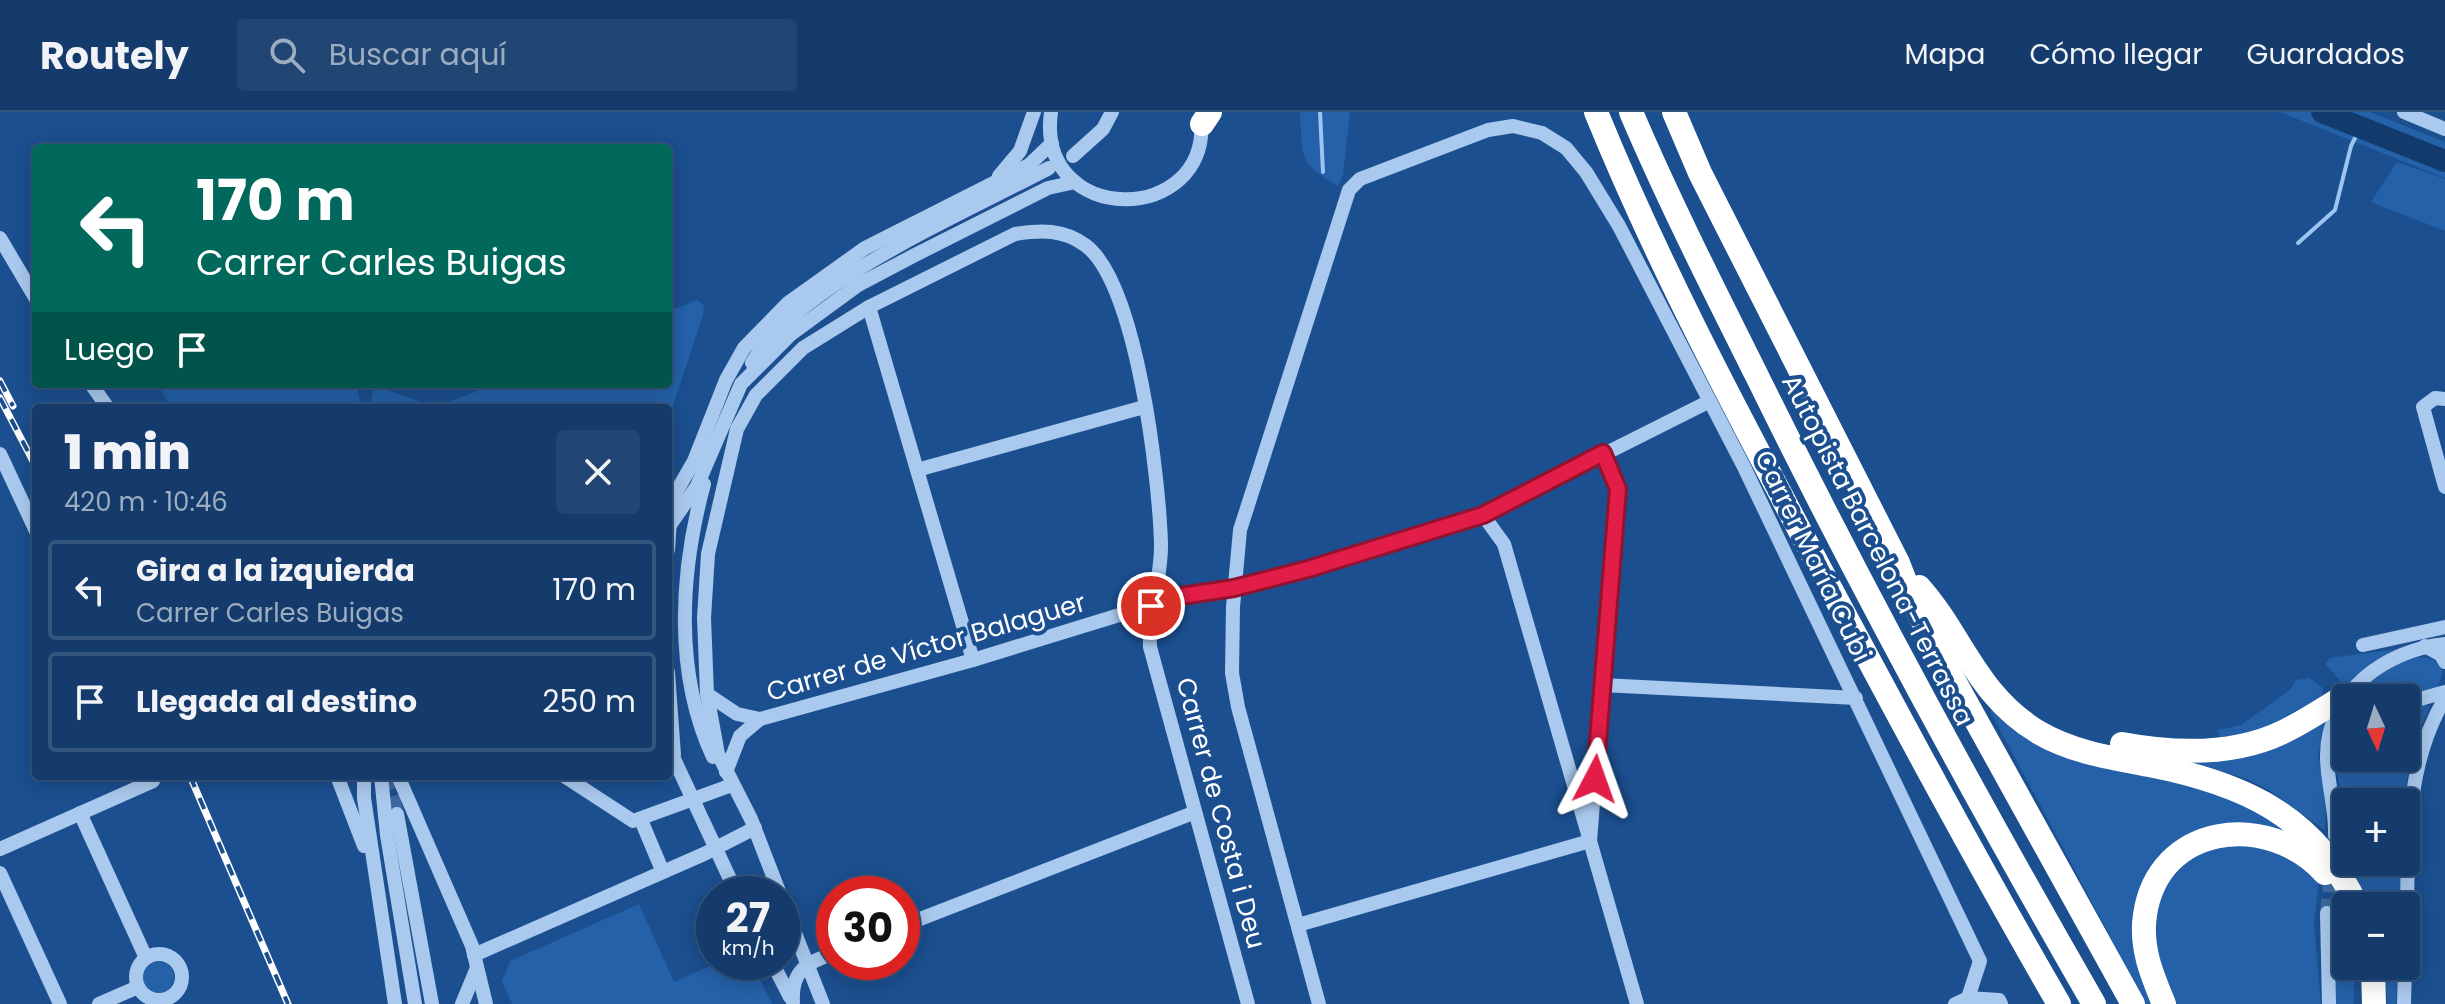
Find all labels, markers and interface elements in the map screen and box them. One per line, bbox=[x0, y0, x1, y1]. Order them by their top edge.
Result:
search box bbox=[237, 19, 797, 91]
text: Routely bbox=[40, 29, 189, 82]
icon: search bbox=[265, 33, 309, 77]
text: Buscar aquí bbox=[329, 33, 507, 76]
text: Mapa bbox=[1904, 35, 1985, 74]
text: Cómo llegar bbox=[2029, 35, 2203, 74]
text: Guardados bbox=[2247, 35, 2405, 74]
text: 170 m bbox=[196, 161, 355, 240]
icon: left bbox=[64, 176, 168, 280]
text: Carrer Carles Buigas bbox=[196, 237, 567, 288]
text: Luego bbox=[64, 328, 154, 371]
icon: arrive bbox=[170, 328, 214, 372]
street label: Autopista Barcelona-Terrassa bbox=[1773, 368, 1983, 732]
text: 1 min bbox=[64, 419, 191, 486]
button: close bbox=[556, 430, 640, 514]
street label: Carrer María Cubi bbox=[1746, 444, 1880, 668]
text: 420 m · 10:46 bbox=[64, 484, 228, 520]
text: Gira a la izquierda bbox=[136, 549, 415, 592]
icon: left bbox=[68, 568, 112, 612]
text: 170 m bbox=[552, 568, 636, 611]
pin bbox=[1117, 572, 1185, 640]
street label: Carrer de Víctor Balaguer bbox=[762, 584, 1090, 710]
icon: arrive bbox=[1129, 584, 1173, 628]
text: Carrer Carles Buigas bbox=[136, 595, 404, 631]
street label: Carrer de Costa i Deu bbox=[1167, 673, 1275, 953]
icon: arrive bbox=[68, 680, 112, 724]
text: Llegada al destino bbox=[136, 680, 417, 723]
text: 250 m bbox=[542, 680, 636, 723]
north arrow bbox=[2332, 684, 2420, 772]
map controls bbox=[2332, 684, 2420, 980]
position arrow bbox=[1553, 737, 1637, 821]
button: + bbox=[2332, 788, 2420, 876]
speed limit sign: 30 bbox=[816, 876, 920, 980]
text: 27 bbox=[726, 890, 770, 946]
button: − bbox=[2332, 892, 2420, 980]
text: km/h bbox=[721, 934, 775, 962]

